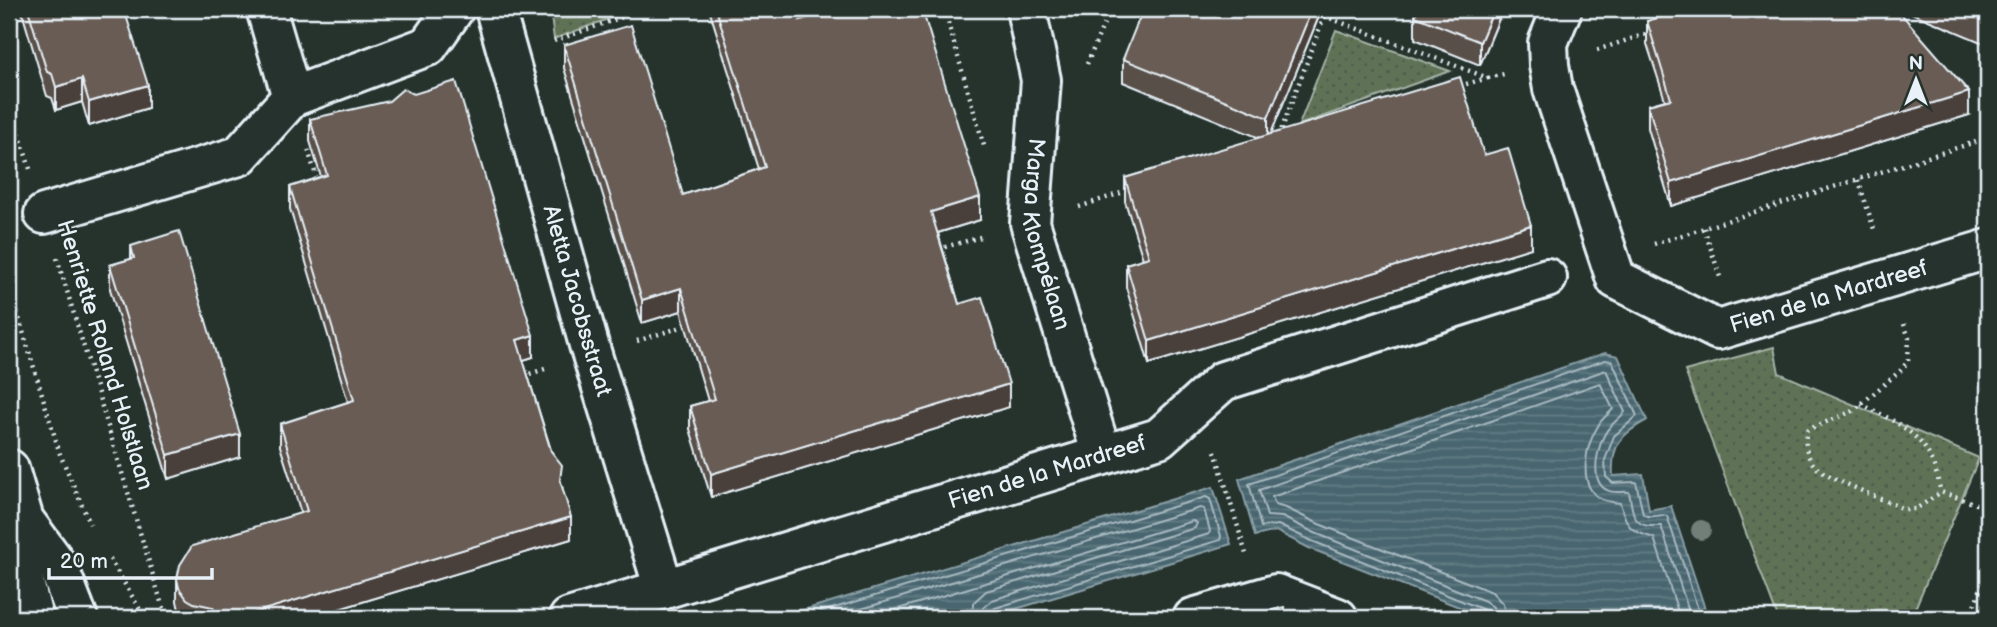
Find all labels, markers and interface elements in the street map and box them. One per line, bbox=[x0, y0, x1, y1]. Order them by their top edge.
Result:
north arrow bbox=[1882, 46, 1952, 116]
text: N bbox=[1909, 53, 1923, 76]
street label: Marga Klompélaan bbox=[1016, 137, 1076, 333]
street label: Aletta Jacobsstraat bbox=[537, 202, 618, 400]
street label: Henriette Roland Holstlaan bbox=[50, 216, 160, 494]
street label: Fien de la Mardreef bbox=[1726, 254, 1931, 340]
street label: Fien de la Mardreef bbox=[945, 429, 1150, 515]
scale bar bbox=[49, 536, 212, 580]
text: 20 m bbox=[60, 549, 108, 574]

